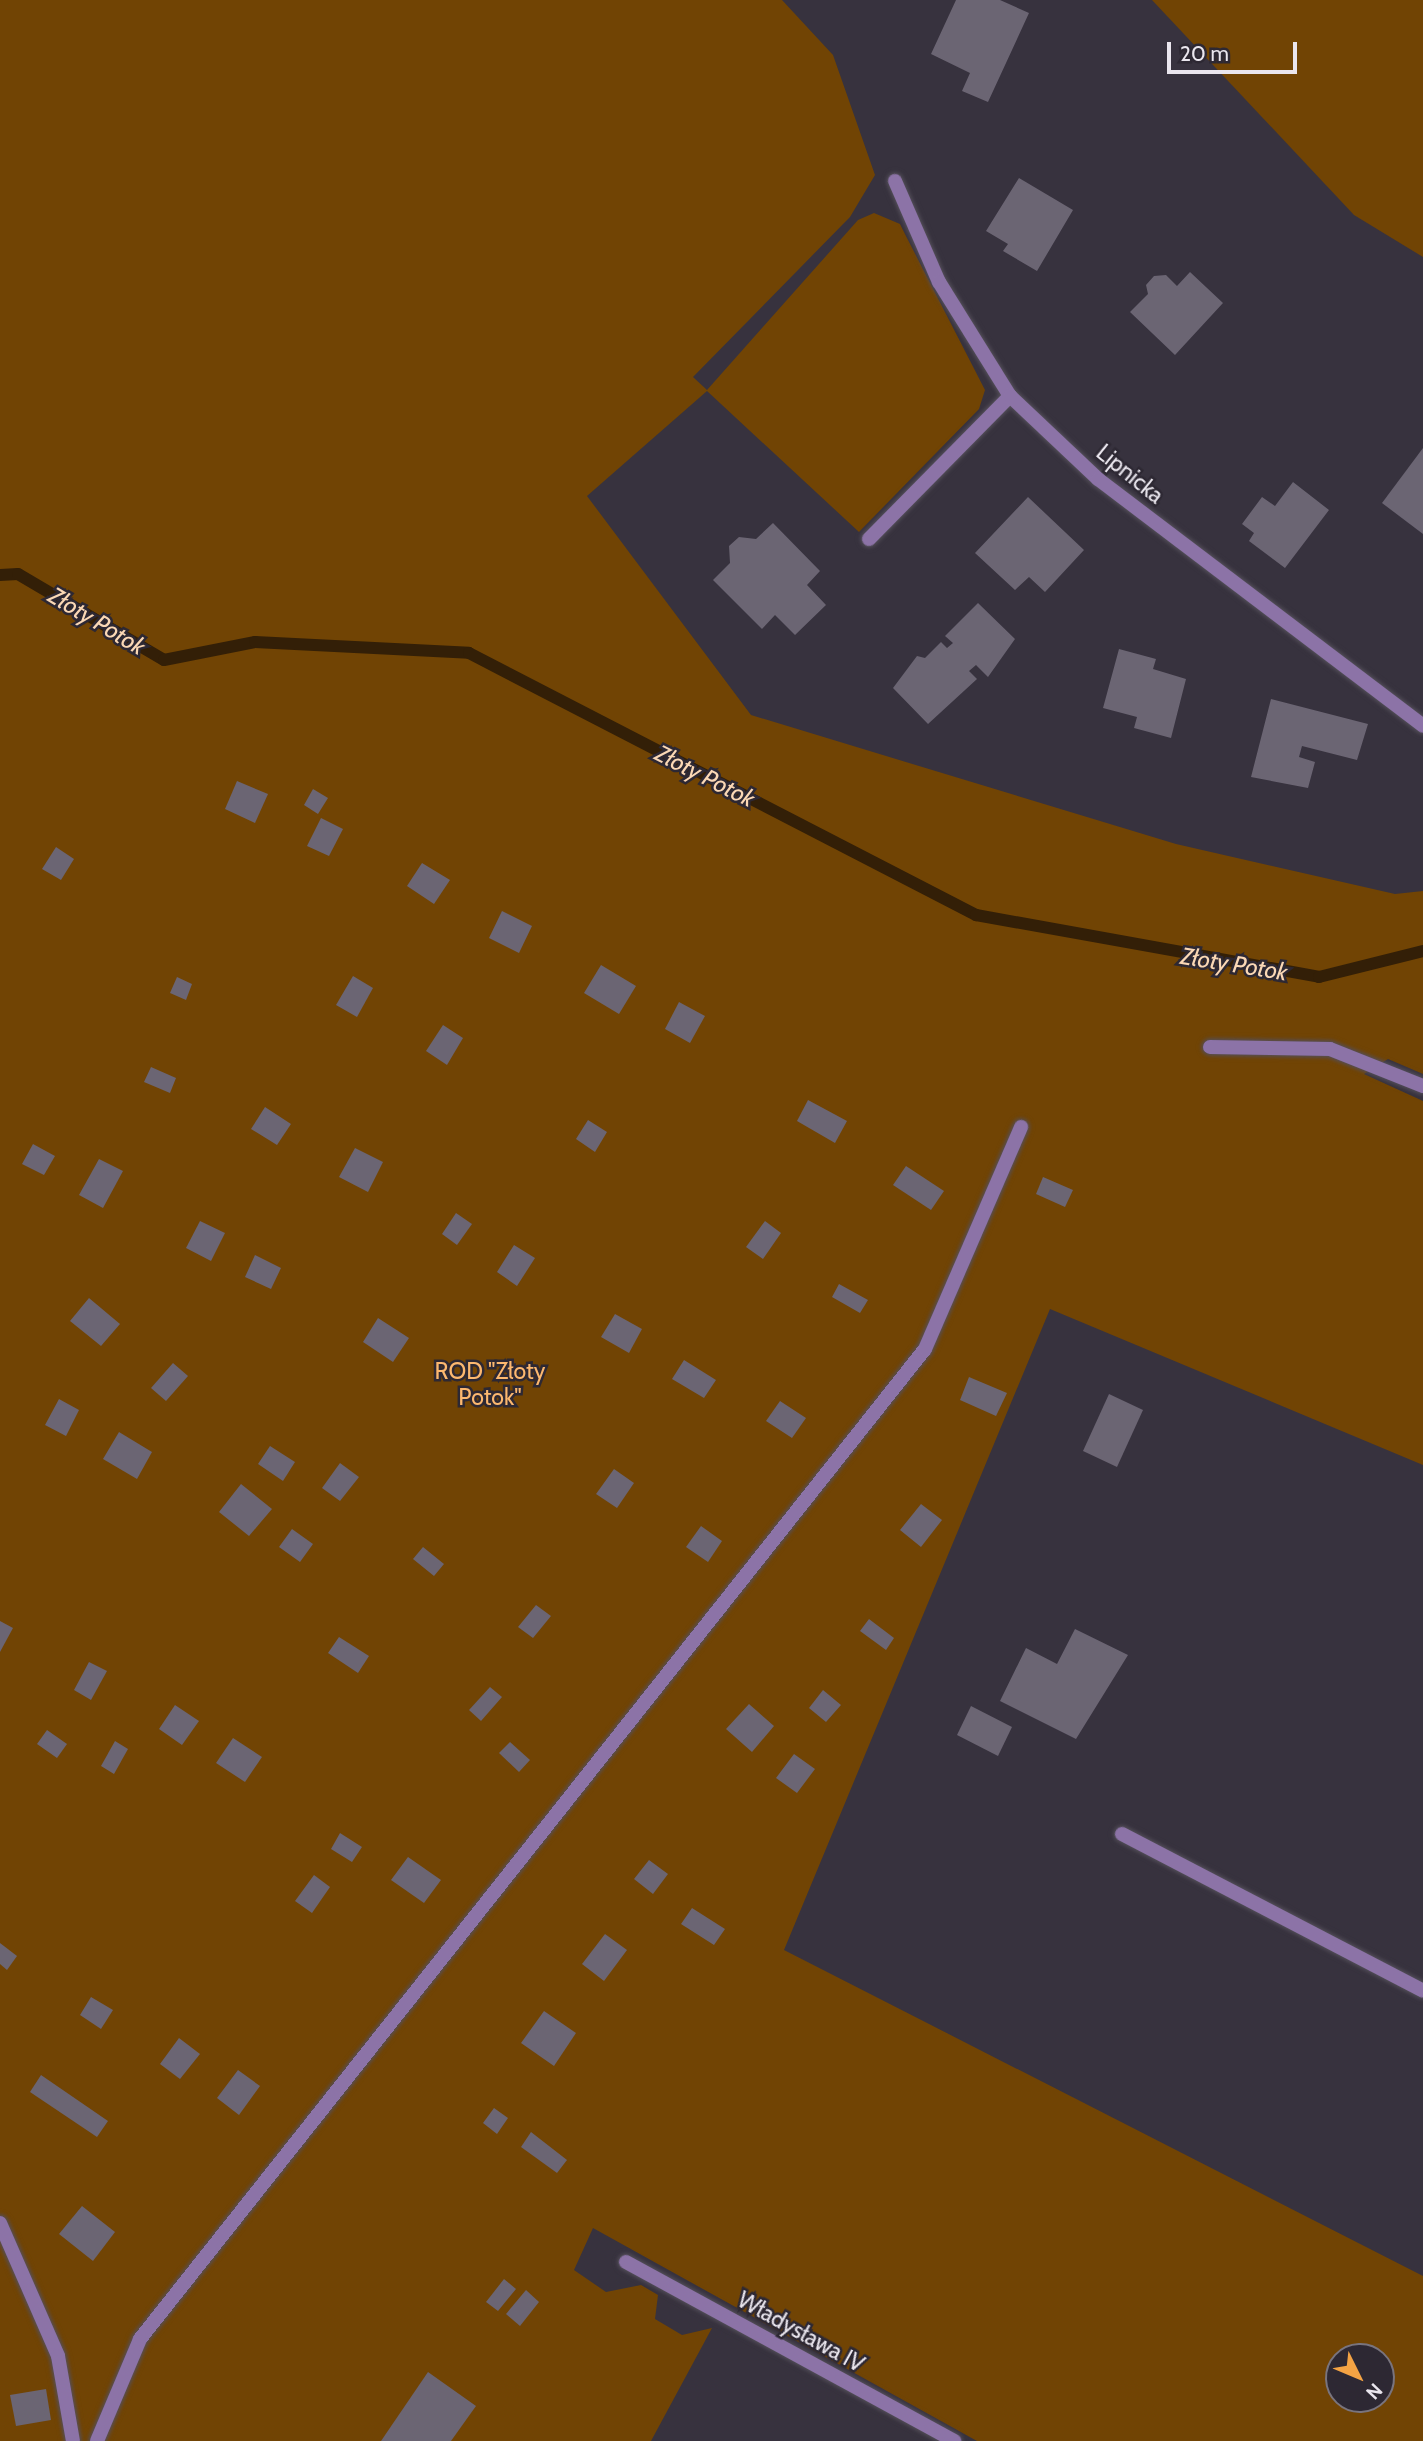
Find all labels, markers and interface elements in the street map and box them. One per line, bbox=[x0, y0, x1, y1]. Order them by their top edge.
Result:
scale bar bbox=[1171, 28, 1300, 72]
text: 20 m bbox=[1180, 41, 1229, 66]
street label: Lipnicka bbox=[1091, 439, 1169, 509]
water label: Złoty Potok bbox=[43, 581, 151, 661]
water label: Złoty Potok bbox=[650, 739, 760, 813]
water label: Złoty Potok bbox=[1179, 941, 1289, 987]
park label: ROD "Złoty Potok" bbox=[435, 1357, 545, 1411]
street label: Władysława IV bbox=[733, 2286, 869, 2378]
north arrow bbox=[1325, 2343, 1395, 2413]
text: N bbox=[1361, 2379, 1387, 2404]

